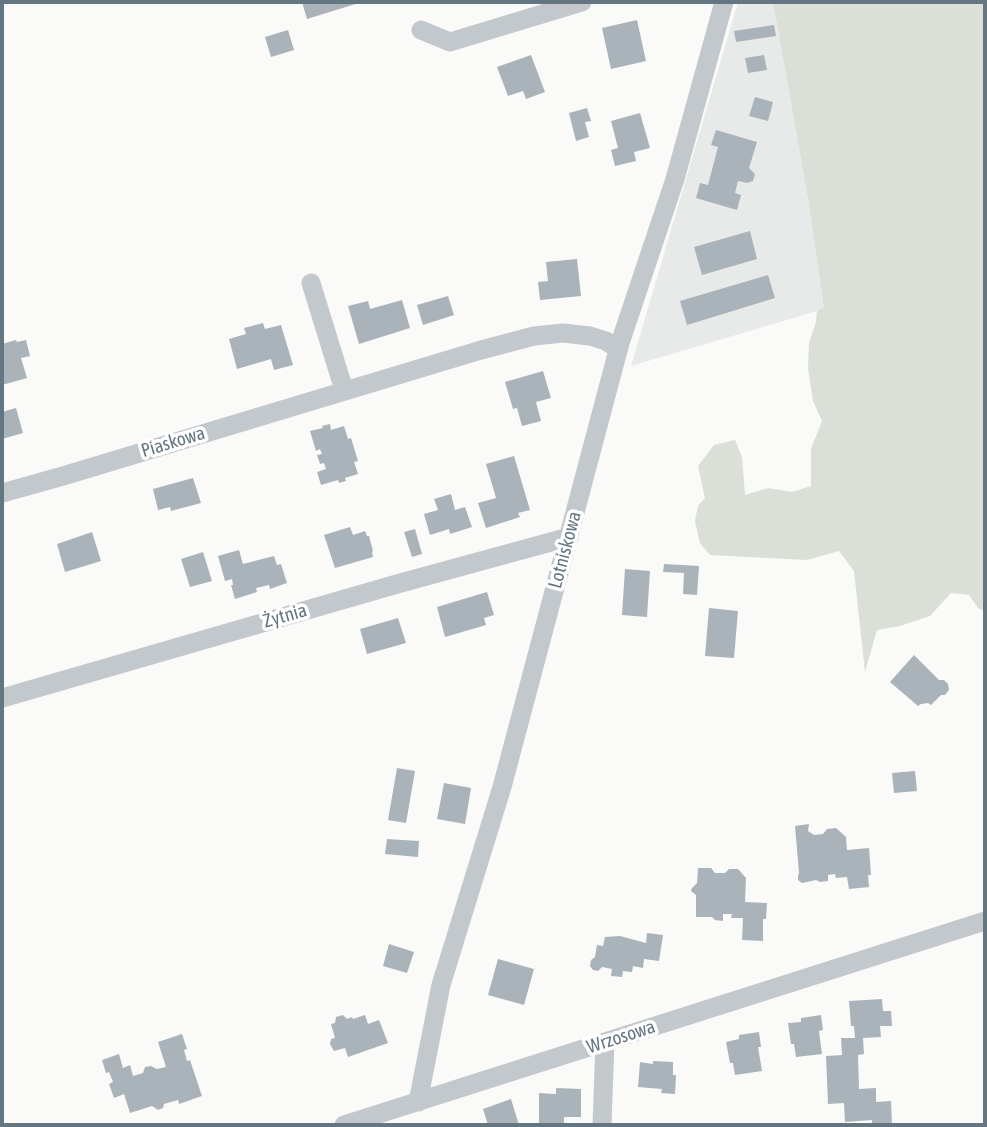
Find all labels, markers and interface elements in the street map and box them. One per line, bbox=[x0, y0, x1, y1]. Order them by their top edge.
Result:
street label: Piaskowa bbox=[138, 422, 208, 462]
street label: Lotniskowa bbox=[544, 509, 586, 591]
street label: Żytnia bbox=[261, 599, 309, 633]
street label: Wrzosowa bbox=[584, 1015, 658, 1059]

